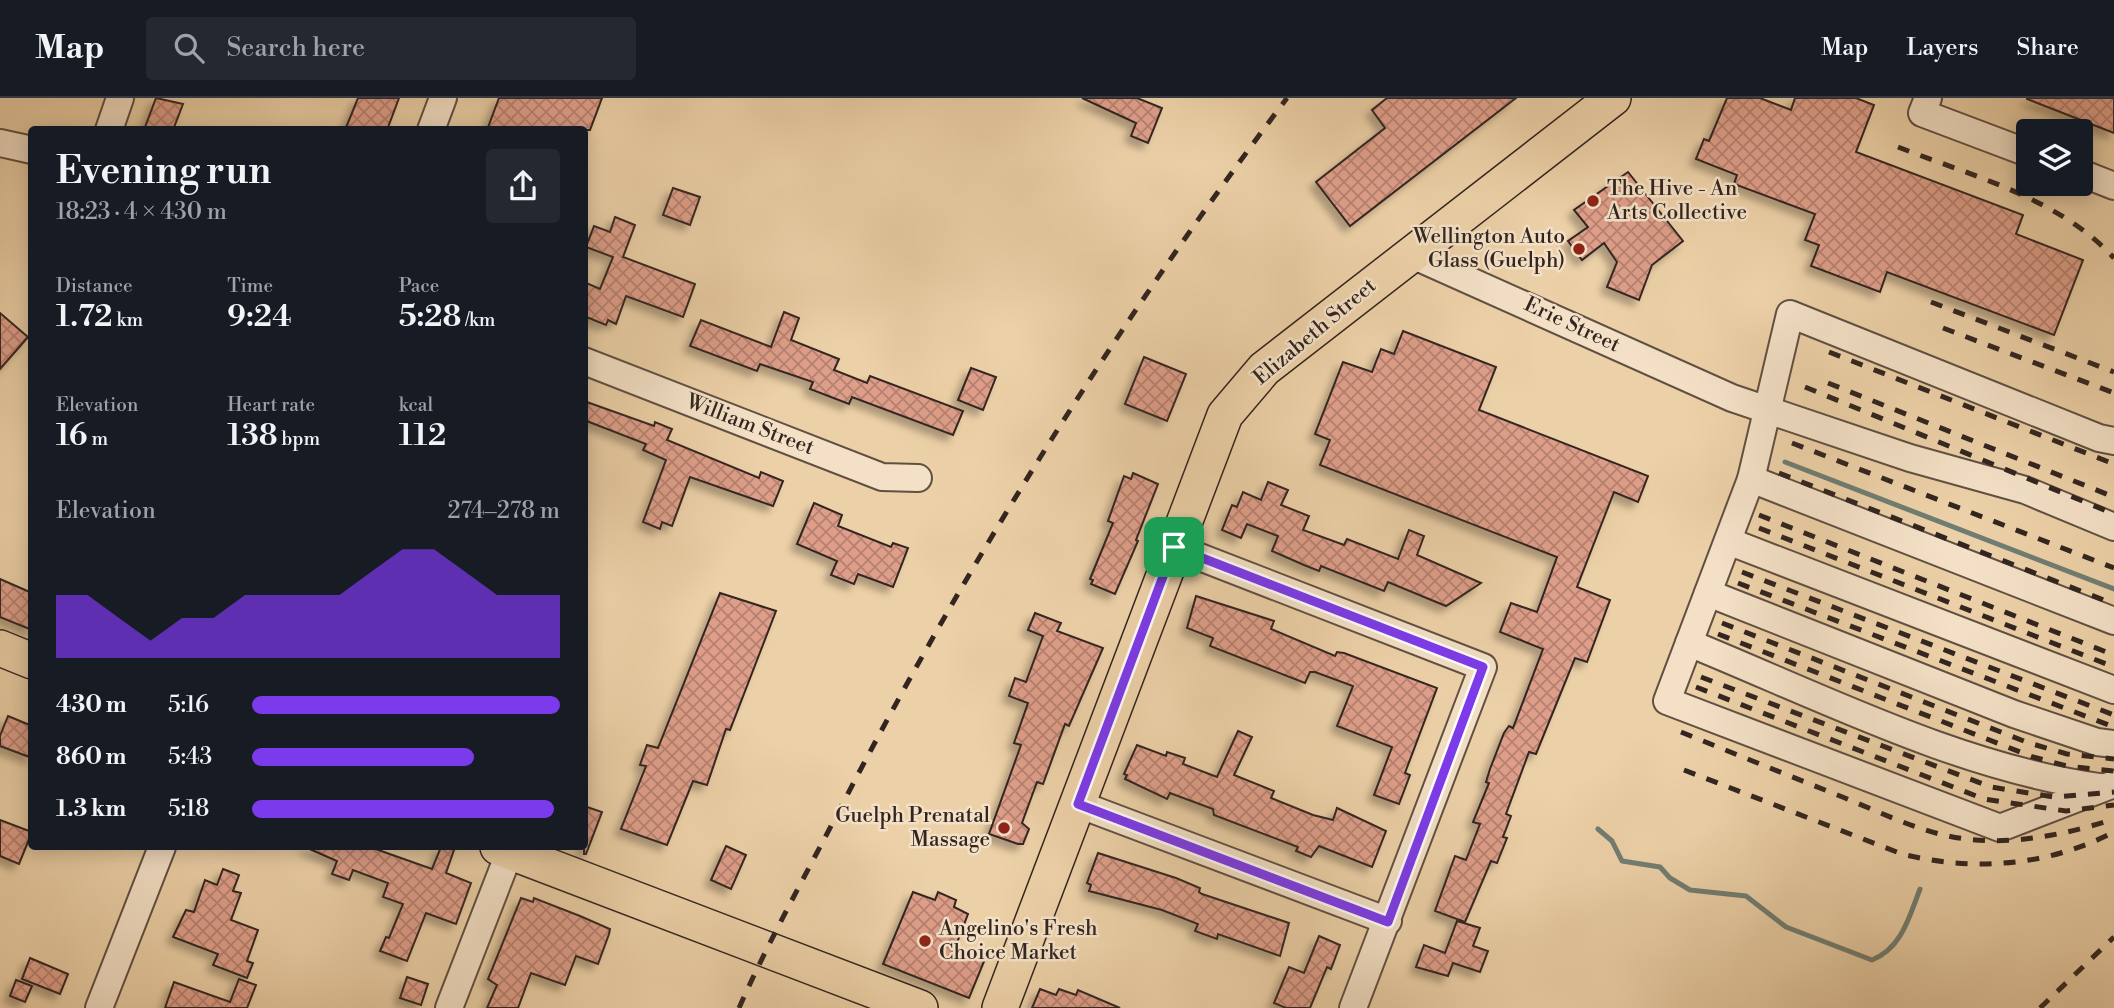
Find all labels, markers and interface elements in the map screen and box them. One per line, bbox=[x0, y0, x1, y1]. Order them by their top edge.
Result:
search box bbox=[146, 17, 636, 80]
text: Map bbox=[35, 28, 104, 69]
icon: search bbox=[170, 29, 208, 67]
text: Search here bbox=[226, 32, 365, 64]
text: Map bbox=[1821, 33, 1868, 63]
text: Layers bbox=[1906, 33, 1978, 63]
text: Share bbox=[2016, 33, 2079, 63]
map controls bbox=[2016, 119, 2093, 196]
button: layers bbox=[2016, 119, 2093, 196]
text: Evening run bbox=[56, 148, 271, 195]
button: share bbox=[486, 149, 560, 223]
place label: The Hive - An Arts Collective bbox=[1606, 176, 1747, 226]
marker: The Hive - An Arts Collective bbox=[1585, 193, 1601, 209]
text: 18:23 · 4 × 430 m bbox=[56, 198, 227, 226]
place label: Wellington Auto Glass (Guelph) bbox=[1412, 224, 1565, 274]
marker: Wellington Auto Glass (Guelph) bbox=[1571, 241, 1587, 257]
street label: Elizabeth Street bbox=[1248, 273, 1382, 391]
text: Distance bbox=[56, 274, 133, 298]
text: Time bbox=[227, 274, 273, 298]
text: Pace bbox=[399, 274, 439, 298]
street label: Erie Street bbox=[1520, 291, 1625, 359]
text: 1.72 bbox=[56, 298, 113, 336]
text: 9:24 bbox=[227, 298, 292, 336]
text: 5:28 bbox=[399, 298, 461, 336]
text: km bbox=[113, 308, 143, 332]
text: /km bbox=[461, 308, 495, 332]
street label: William Street bbox=[681, 388, 818, 462]
text: Elevation bbox=[56, 393, 138, 417]
text: Heart rate bbox=[227, 393, 315, 417]
text: kcal bbox=[399, 393, 433, 417]
text: 16 bbox=[56, 417, 88, 455]
text: 138 bbox=[227, 417, 278, 455]
text: 112 bbox=[399, 417, 446, 455]
text: m bbox=[88, 427, 108, 451]
text: bpm bbox=[278, 427, 320, 451]
text: Elevation bbox=[56, 497, 156, 525]
text: 274–278 m bbox=[447, 497, 560, 525]
pin bbox=[1144, 517, 1204, 577]
icon: arrive bbox=[1155, 528, 1193, 566]
text: 430 m bbox=[56, 691, 127, 719]
text: 5:16 bbox=[168, 691, 209, 719]
text: 860 m bbox=[56, 743, 126, 771]
text: 5:43 bbox=[168, 743, 212, 771]
text: 1.3 km bbox=[56, 795, 126, 823]
text: 5:18 bbox=[168, 795, 209, 823]
place label: Guelph Prenatal Massage bbox=[835, 803, 990, 853]
marker: Guelph Prenatal Massage bbox=[996, 820, 1012, 836]
place label: Angelino's Fresh Choice Market bbox=[938, 916, 1098, 966]
marker: Angelino's Fresh Choice Market bbox=[917, 933, 933, 949]

